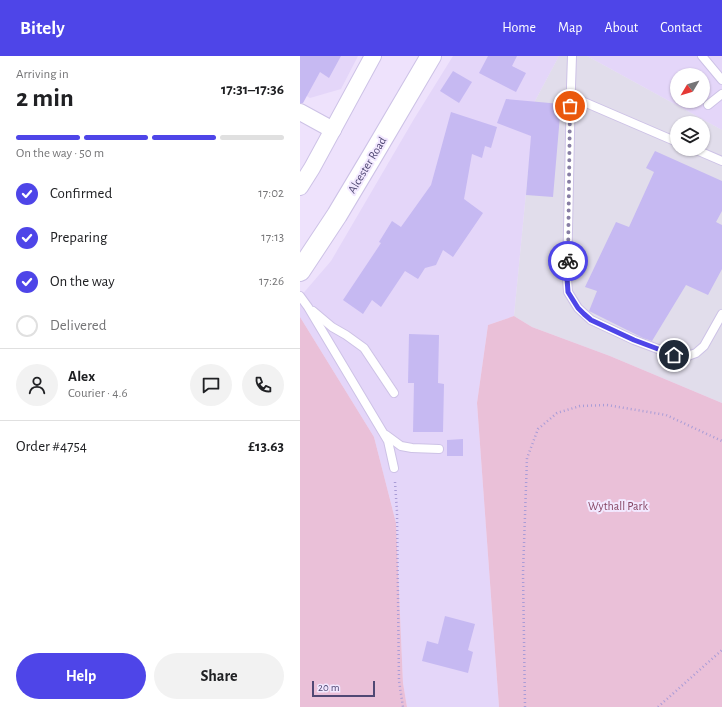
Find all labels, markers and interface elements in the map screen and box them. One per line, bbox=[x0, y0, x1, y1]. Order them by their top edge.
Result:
text: Bitely bbox=[20, 19, 65, 38]
text: Home bbox=[502, 21, 536, 35]
text: Map bbox=[558, 21, 582, 35]
text: About bbox=[604, 21, 638, 35]
text: Contact bbox=[660, 21, 702, 35]
text: Arriving in bbox=[16, 68, 69, 81]
north arrow bbox=[670, 68, 710, 108]
map controls bbox=[670, 68, 710, 156]
text: 17:31–17:36 bbox=[221, 82, 284, 97]
text: 2 min bbox=[16, 85, 74, 111]
pin bbox=[553, 89, 587, 123]
icon: bag bbox=[559, 95, 581, 117]
button: layers bbox=[670, 116, 710, 156]
street label: Alcester Road bbox=[346, 135, 388, 195]
text: On the way · 50 m bbox=[16, 147, 104, 160]
icon: check bbox=[16, 183, 38, 205]
text: Confirmed bbox=[50, 186, 112, 201]
text: 17:02 bbox=[258, 187, 284, 200]
icon: check bbox=[16, 227, 38, 249]
text: Preparing bbox=[50, 230, 107, 245]
text: 17:13 bbox=[261, 231, 284, 244]
courier bbox=[548, 241, 588, 281]
icon: bike bbox=[557, 250, 579, 272]
icon: check bbox=[16, 271, 38, 293]
text: On the way bbox=[50, 274, 115, 289]
text: 17:26 bbox=[259, 275, 284, 288]
text: Delivered bbox=[50, 318, 107, 333]
pin bbox=[657, 338, 691, 372]
icon: home bbox=[663, 344, 685, 366]
button: person bbox=[16, 364, 58, 406]
button: chat bbox=[190, 364, 232, 406]
button: phone bbox=[242, 364, 284, 406]
text: Alex bbox=[68, 369, 95, 384]
text: Courier · 4.6 bbox=[68, 387, 128, 400]
text: Order #4754 bbox=[16, 439, 87, 454]
text: £13.63 bbox=[248, 439, 284, 454]
park label: Wythall Park bbox=[588, 500, 648, 513]
button: Help bbox=[16, 653, 146, 699]
button: Share bbox=[154, 653, 284, 699]
scale bar bbox=[312, 679, 375, 698]
text: 20 m bbox=[318, 682, 339, 693]

